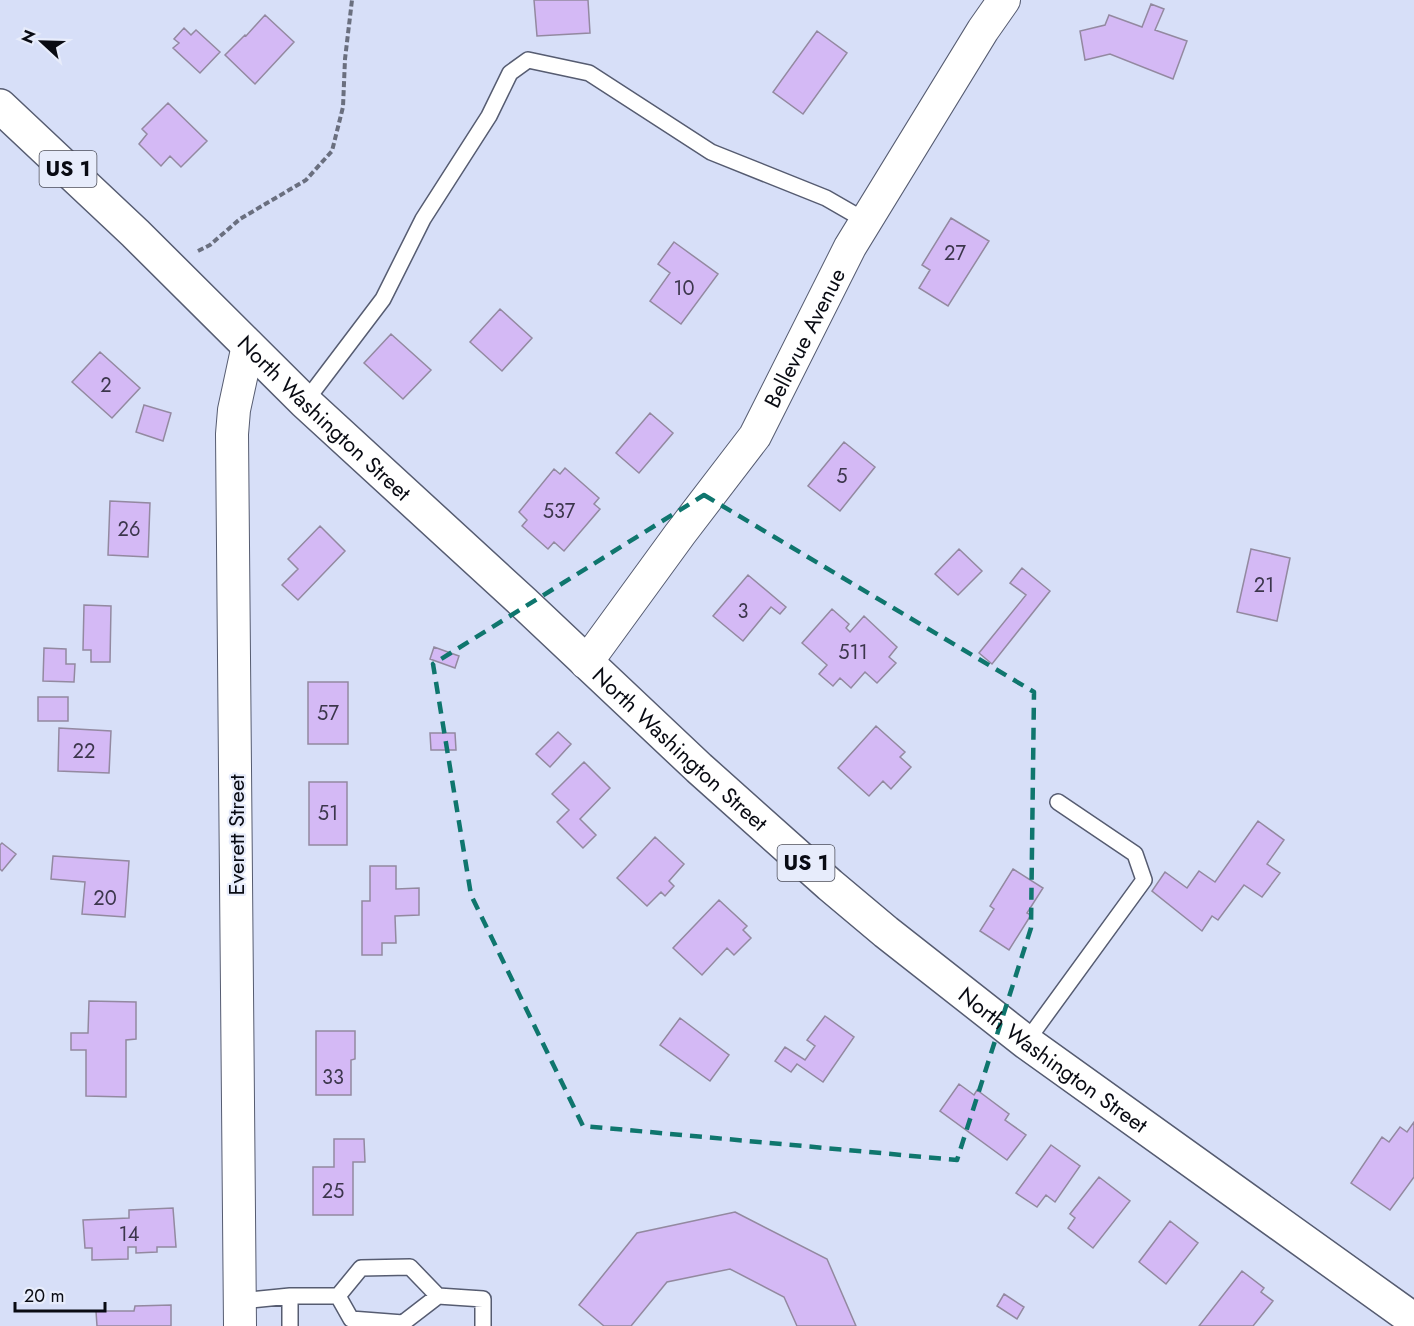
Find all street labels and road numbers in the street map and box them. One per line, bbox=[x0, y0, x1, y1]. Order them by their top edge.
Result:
road number: US 1 bbox=[40, 151, 97, 187]
street label: Bellevue Avenue bbox=[756, 262, 853, 413]
street label: North Washington Street bbox=[230, 328, 419, 508]
street label: North Washington Street bbox=[585, 660, 775, 839]
street label: Everett Street bbox=[220, 774, 252, 895]
road number: US 1 bbox=[778, 845, 834, 881]
street label: North Washington Street bbox=[952, 979, 1155, 1141]

